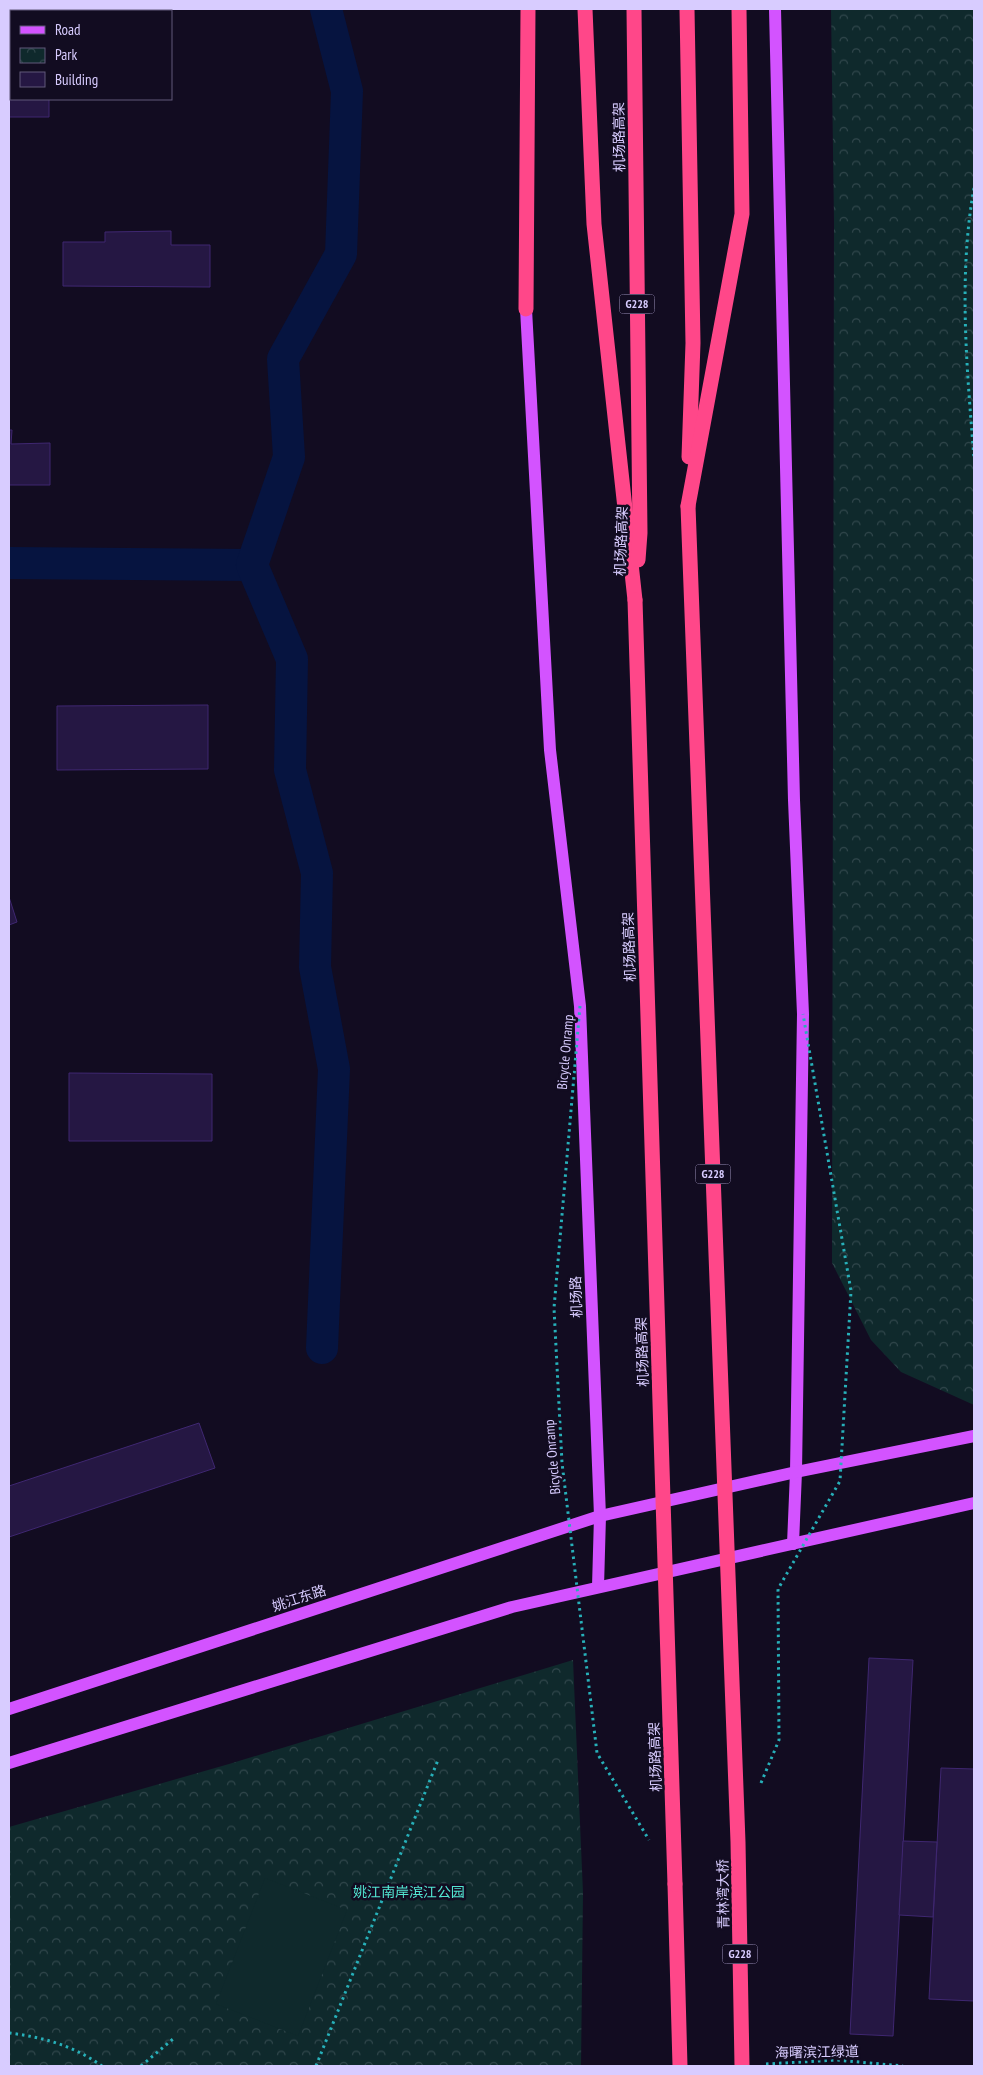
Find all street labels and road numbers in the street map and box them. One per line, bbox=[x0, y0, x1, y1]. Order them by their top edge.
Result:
street label: 机场路高架 bbox=[609, 102, 629, 172]
road number: G228 bbox=[620, 294, 654, 314]
street label: 机场路高架 bbox=[611, 506, 631, 576]
street label: 机场路高架 bbox=[619, 912, 639, 982]
street label: Bicycle Onramp bbox=[553, 1014, 577, 1090]
road number: G228 bbox=[696, 1164, 730, 1184]
street label: 机场路 bbox=[566, 1276, 586, 1318]
street label: 机场路高架 bbox=[632, 1317, 652, 1387]
street label: Bicycle Onramp bbox=[540, 1419, 564, 1495]
street label: 姚江东路 bbox=[270, 1581, 328, 1615]
street label: 机场路高架 bbox=[645, 1722, 665, 1792]
street label: 青林湾大桥 bbox=[713, 1859, 733, 1929]
road number: G228 bbox=[722, 1945, 758, 1964]
street label: 海曙滨江绿道 bbox=[775, 2042, 859, 2062]

